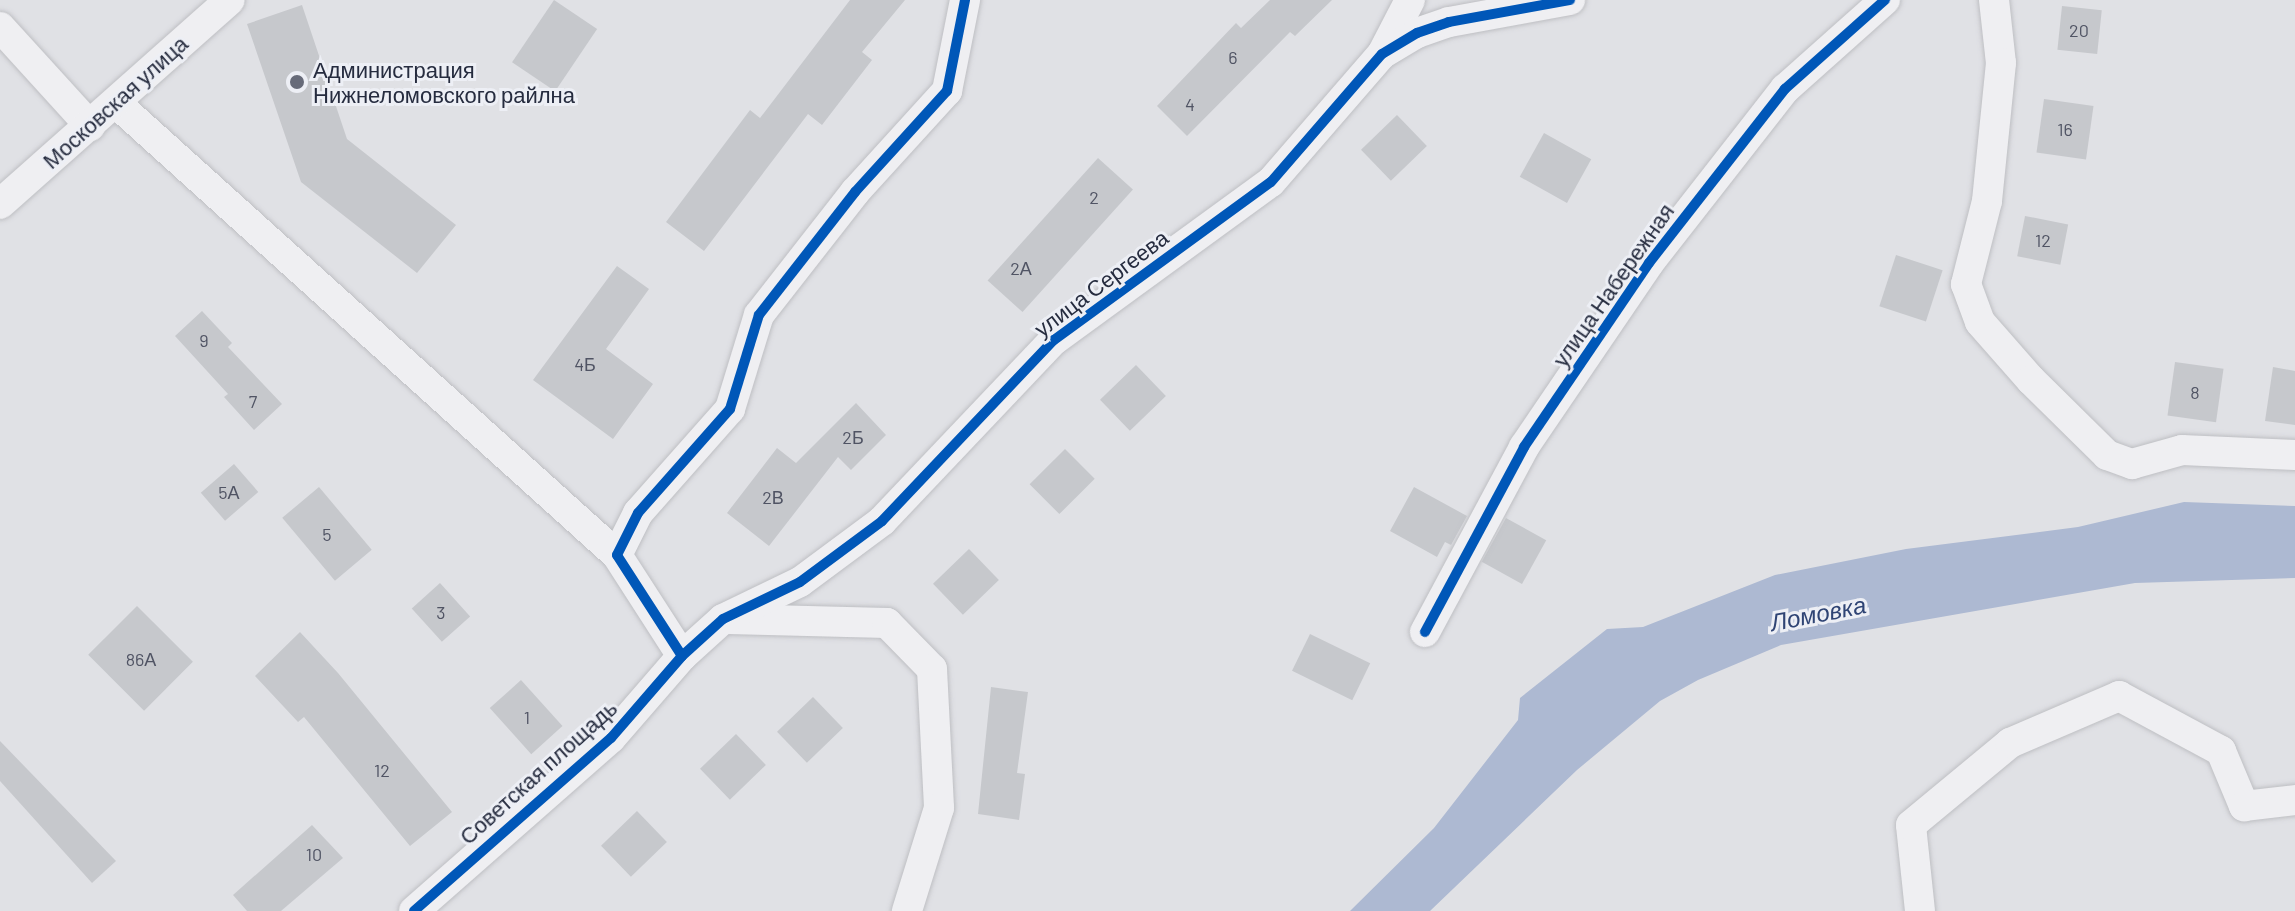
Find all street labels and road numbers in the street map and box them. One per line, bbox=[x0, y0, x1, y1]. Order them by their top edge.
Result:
street label: Московская улица bbox=[37, 30, 193, 174]
street label: улица Набережная bbox=[1547, 198, 1679, 372]
street label: улица Сергеева bbox=[1029, 224, 1173, 342]
street label: Советская площадь bbox=[454, 694, 622, 850]

